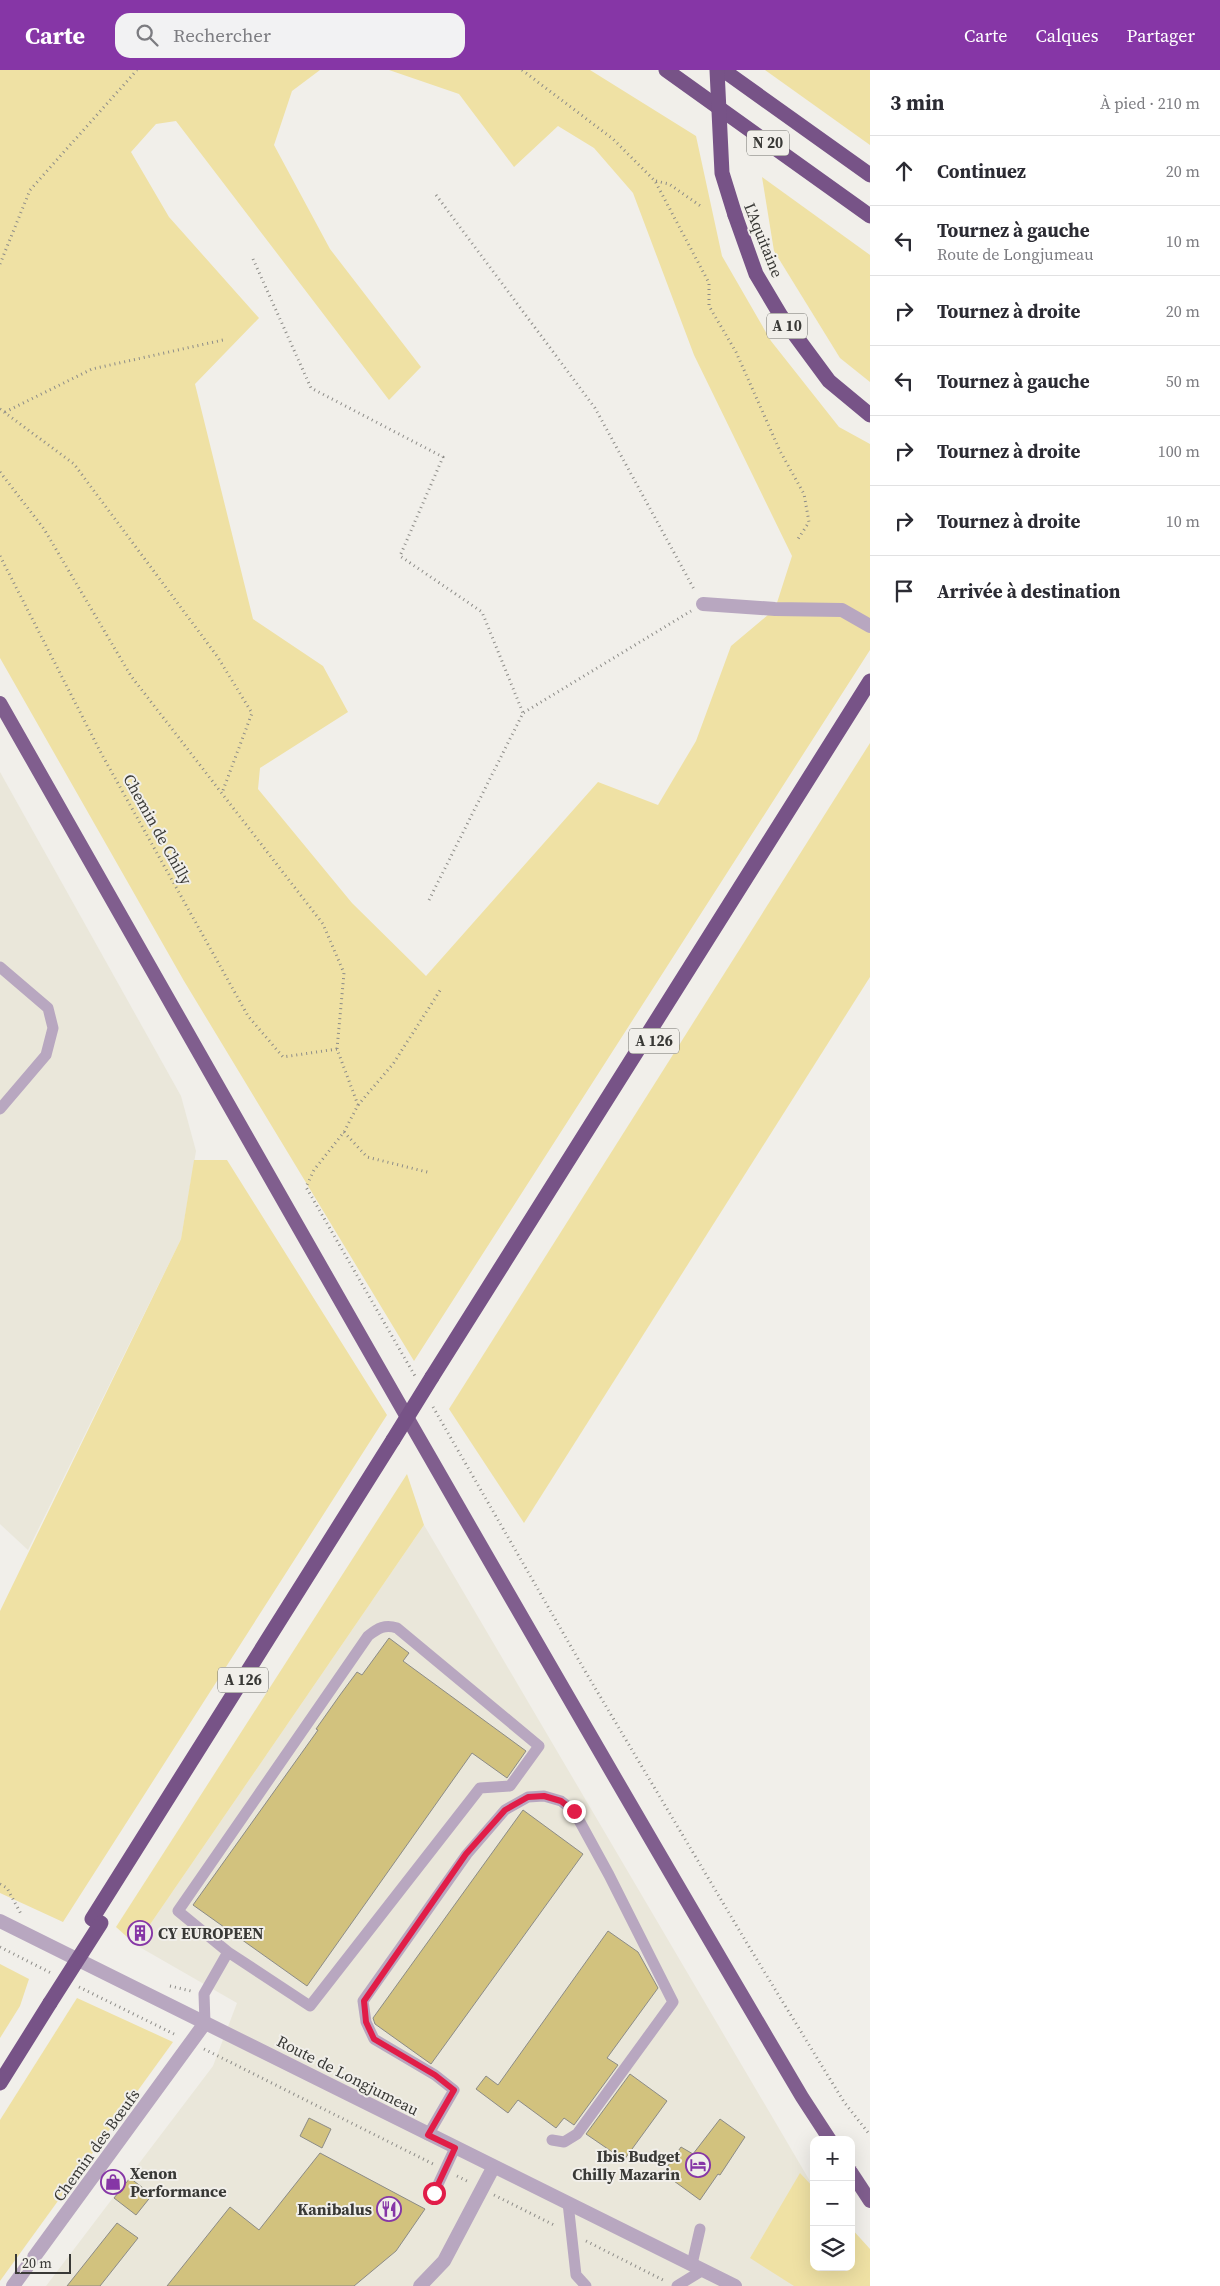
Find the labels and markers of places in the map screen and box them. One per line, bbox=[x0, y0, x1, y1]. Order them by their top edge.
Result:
building icon: CY EUROPEEN bbox=[127, 1920, 153, 1946]
place label: CY EUROPEEN bbox=[158, 1922, 264, 1944]
place label: Ibis Budget Chilly Mazarin bbox=[572, 2145, 680, 2185]
hotel icon: Ibis Budget Chilly Mazarin bbox=[685, 2152, 711, 2178]
place label: Xenon Performance bbox=[130, 2162, 227, 2202]
shop icon: Xenon Performance bbox=[100, 2169, 126, 2195]
restaurant icon: Kanibalus bbox=[376, 2196, 402, 2222]
place label: Kanibalus bbox=[297, 2198, 372, 2220]

